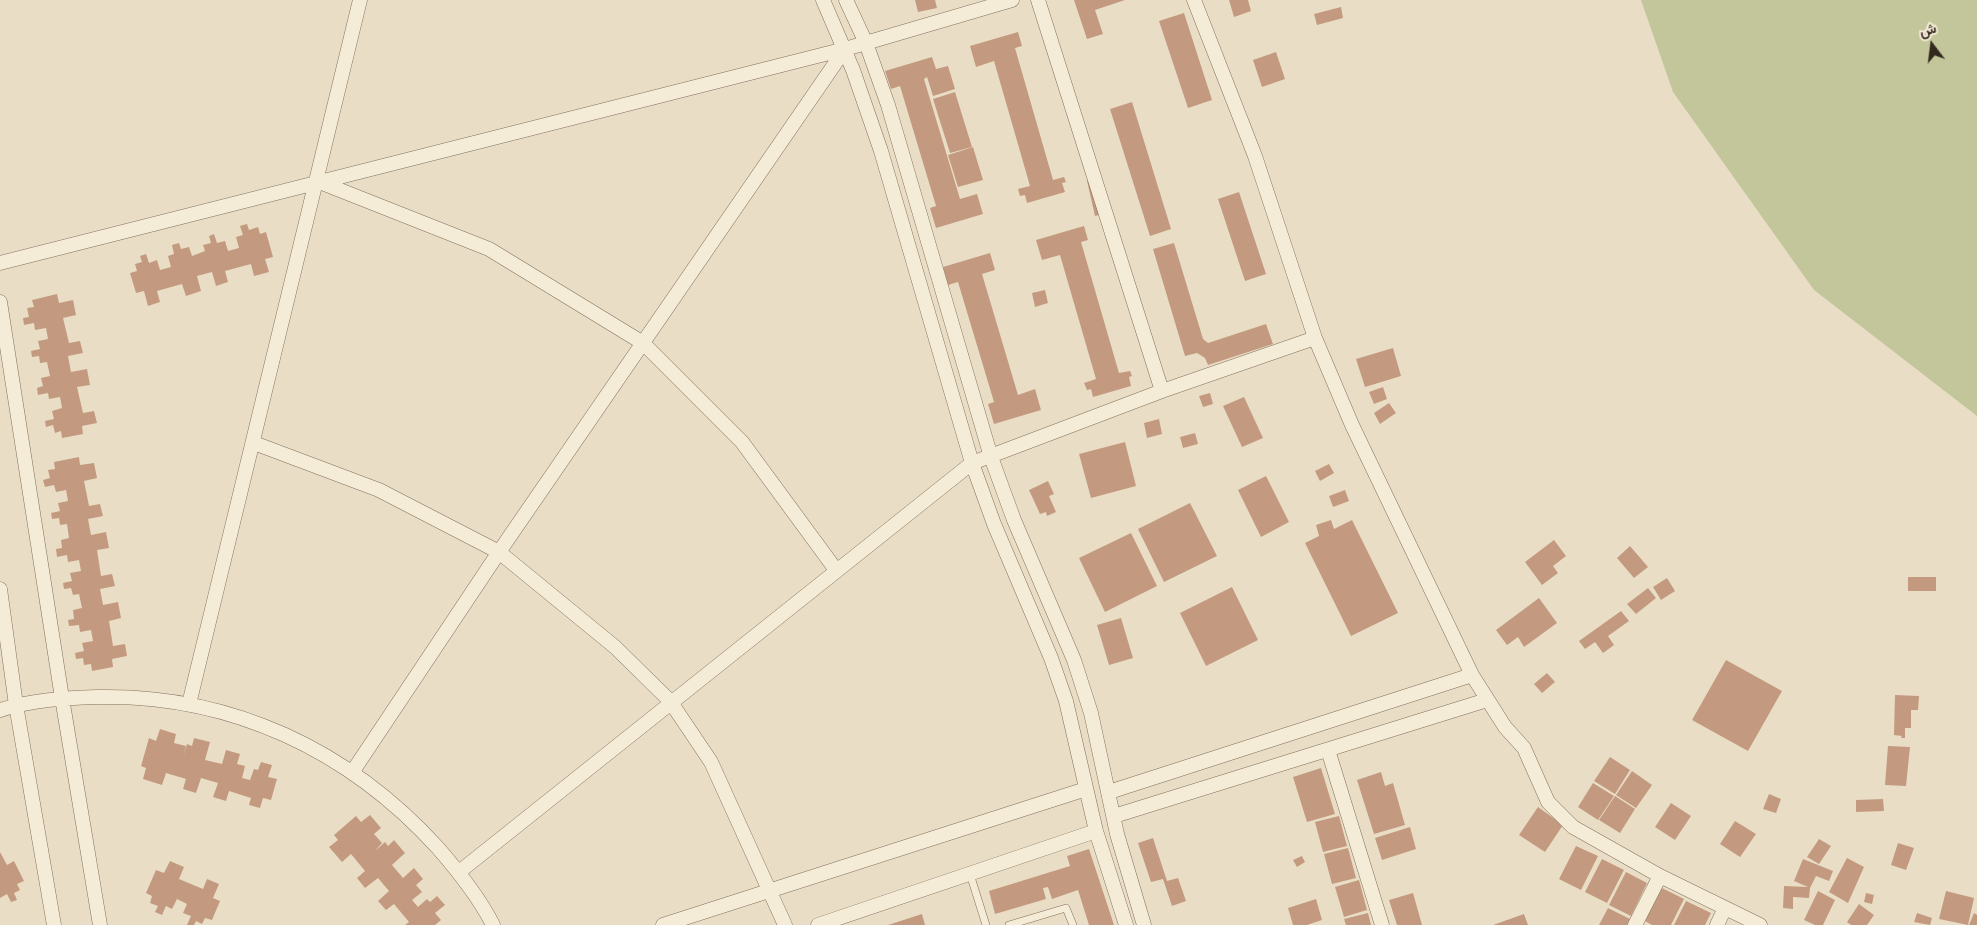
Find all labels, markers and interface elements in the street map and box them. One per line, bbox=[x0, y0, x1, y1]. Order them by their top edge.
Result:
text: ش bbox=[1917, 18, 1939, 42]
north arrow bbox=[1907, 20, 1957, 70]

